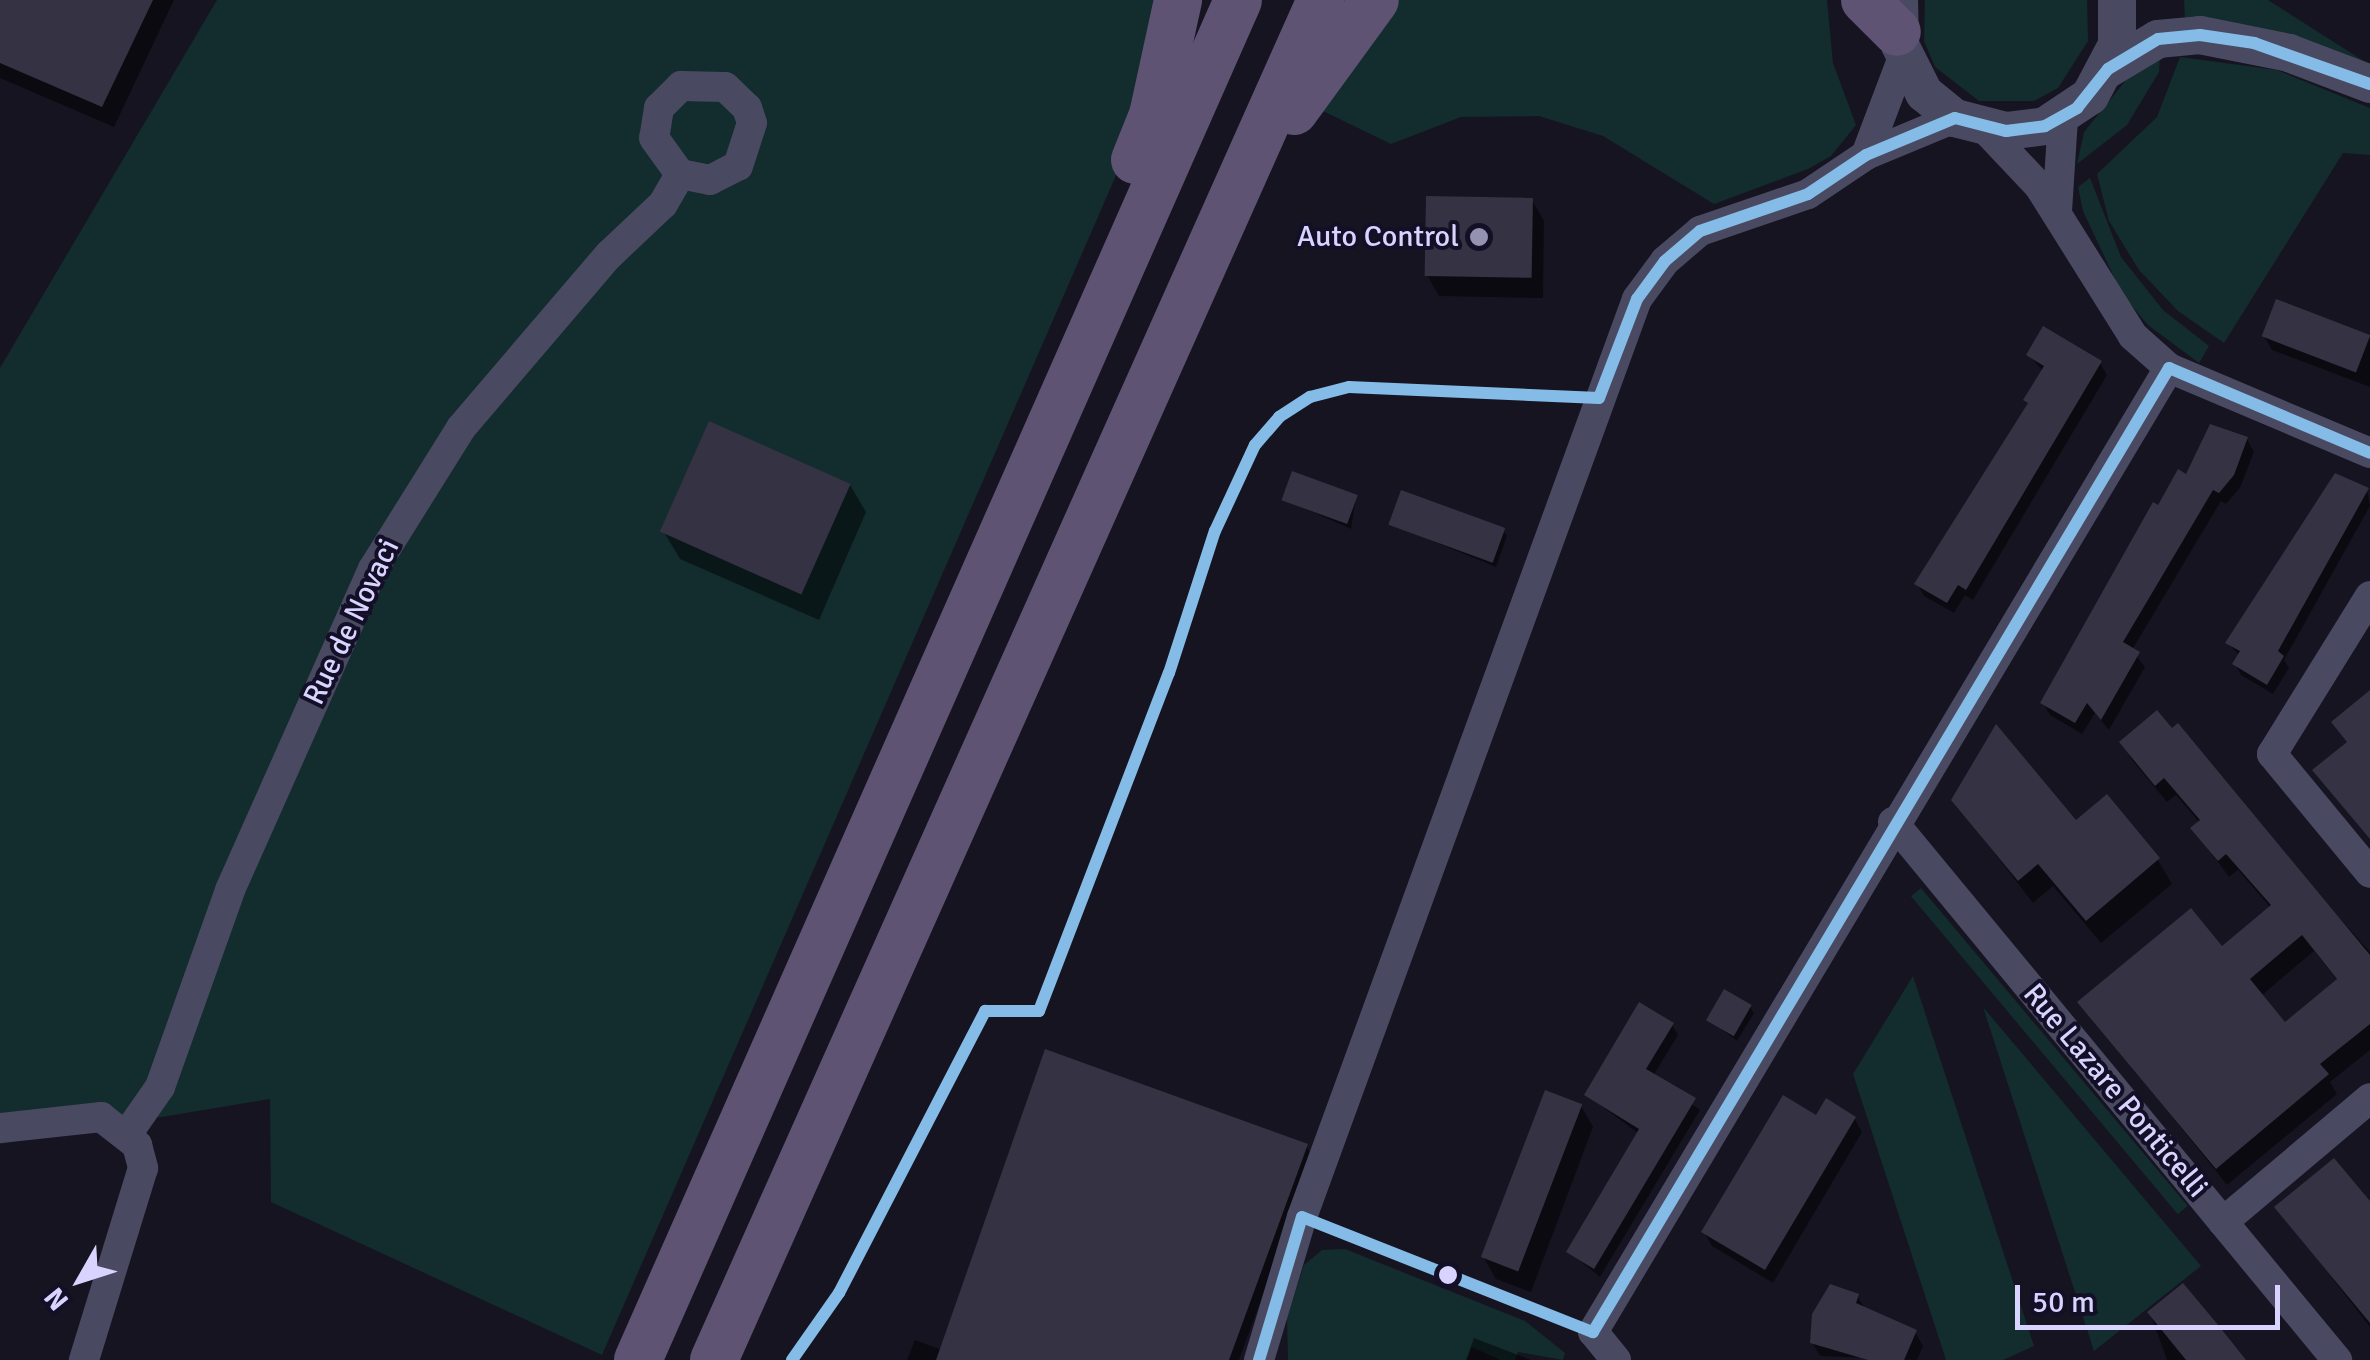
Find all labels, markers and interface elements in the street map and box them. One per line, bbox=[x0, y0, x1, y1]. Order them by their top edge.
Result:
place label: Auto Control bbox=[1297, 219, 1459, 255]
marker: Auto Control bbox=[1468, 226, 1490, 248]
street label: Rue de Novaci bbox=[296, 533, 408, 711]
street label: Rue Lazare Ponticelli bbox=[2015, 977, 2215, 1205]
north arrow bbox=[30, 1230, 130, 1330]
unlabelled marker bbox=[1438, 1265, 1458, 1285]
scale bar bbox=[2020, 1265, 2285, 1327]
text: N bbox=[37, 1281, 76, 1317]
text: 50 m bbox=[2032, 1284, 2095, 1321]

